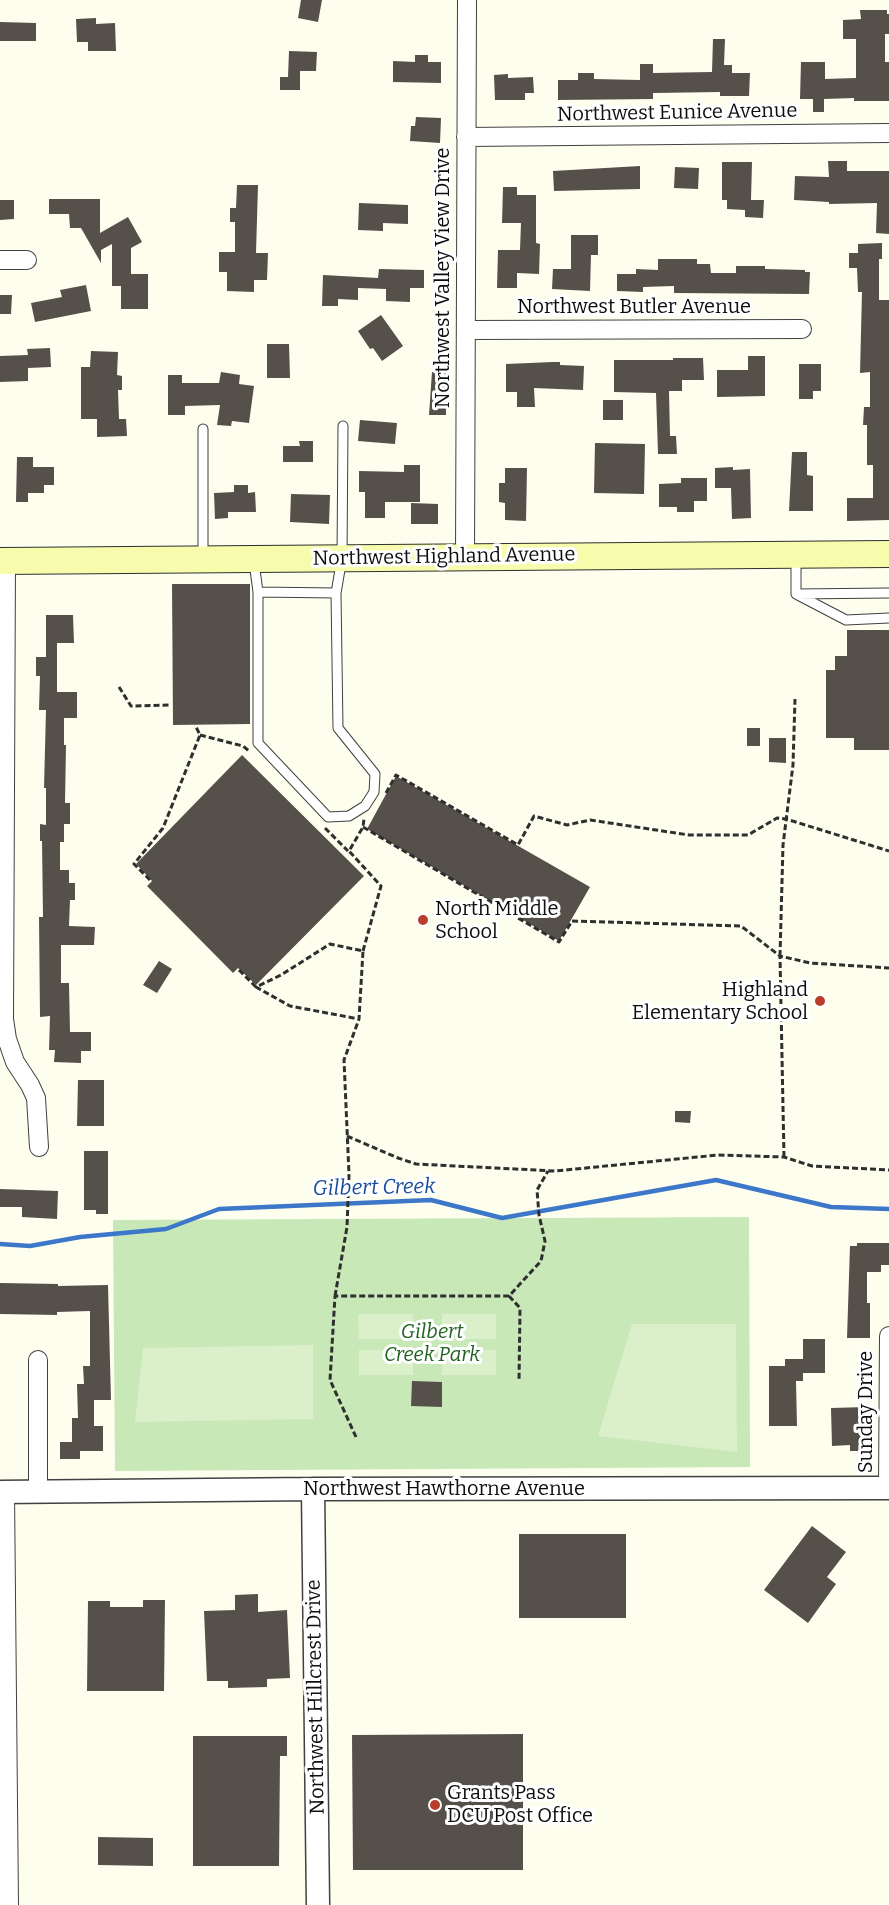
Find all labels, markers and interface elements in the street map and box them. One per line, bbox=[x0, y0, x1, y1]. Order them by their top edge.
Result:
street label: Northwest Eunice Avenue bbox=[557, 99, 797, 127]
street label: Northwest Valley View Drive bbox=[431, 148, 455, 408]
street label: Northwest Butler Avenue bbox=[517, 295, 751, 319]
street label: Northwest Highland Avenue bbox=[312, 543, 576, 571]
place label: North Middle School bbox=[435, 897, 559, 944]
marker: North Middle School bbox=[416, 913, 430, 927]
place label: Highland Elementary School bbox=[632, 978, 808, 1025]
marker: Highland Elementary School bbox=[813, 994, 827, 1008]
water label: Gilbert Creek bbox=[312, 1174, 436, 1202]
park label: Gilbert Creek Park bbox=[384, 1320, 480, 1367]
street label: Sunday Drive bbox=[854, 1351, 878, 1473]
street label: Northwest Hawthorne Avenue bbox=[303, 1477, 585, 1501]
street label: Northwest Hillcrest Drive bbox=[302, 1579, 330, 1815]
place label: Grants Pass DCU Post Office bbox=[447, 1781, 593, 1828]
marker: Grants Pass DCU Post Office bbox=[428, 1798, 442, 1812]

